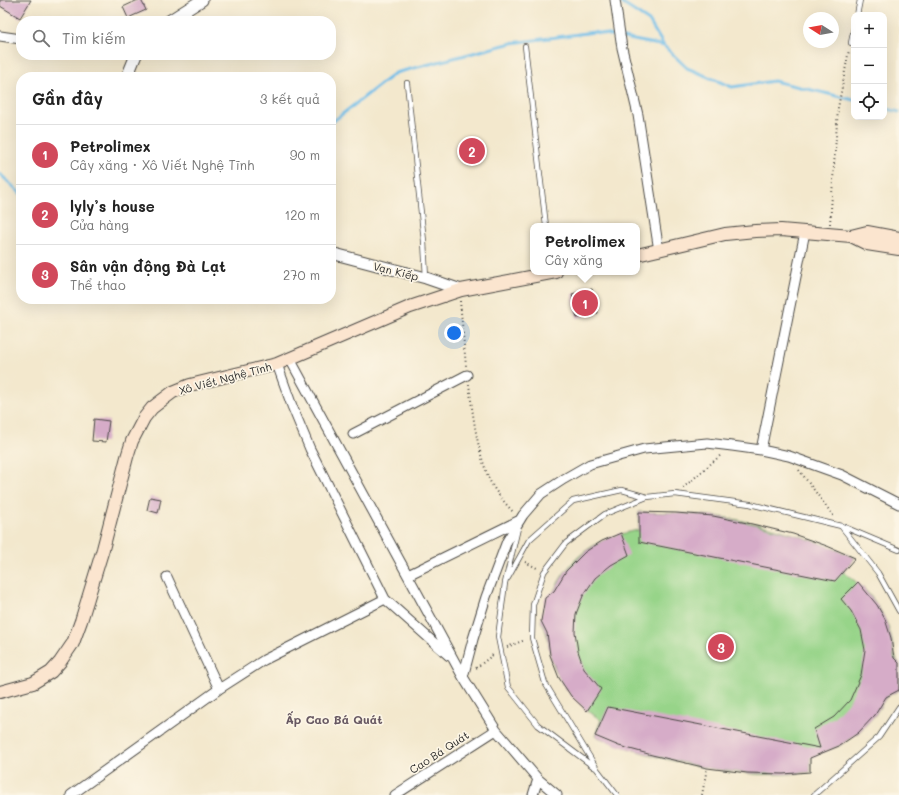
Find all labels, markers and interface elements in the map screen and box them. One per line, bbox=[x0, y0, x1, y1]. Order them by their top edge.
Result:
north arrow bbox=[803, 12, 839, 48]
map controls bbox=[851, 12, 887, 120]
button: + bbox=[851, 12, 887, 48]
search box bbox=[16, 16, 336, 60]
icon: search bbox=[30, 27, 52, 49]
text: Tìm kiếm bbox=[62, 28, 126, 48]
button: − bbox=[851, 48, 887, 84]
button: locate bbox=[851, 84, 887, 120]
text: Gần đây bbox=[32, 87, 103, 109]
text: 3 kết quả bbox=[260, 90, 320, 107]
text: Petrolimex bbox=[70, 136, 151, 156]
pin: 2 bbox=[459, 136, 485, 166]
text: 1 bbox=[42, 146, 48, 163]
text: 90 m bbox=[290, 146, 320, 163]
text: Cây xăng · Xô Viết Nghệ Tĩnh bbox=[70, 156, 254, 173]
text: lyly’s house bbox=[70, 196, 155, 216]
text: 2 bbox=[41, 206, 49, 223]
text: 120 m bbox=[284, 206, 320, 223]
text: Cửa hàng bbox=[70, 216, 129, 233]
popup bbox=[530, 223, 640, 275]
text: Petrolimex bbox=[545, 231, 625, 251]
text: Cây xăng bbox=[545, 251, 602, 268]
text: Sân vận động Đà Lạt bbox=[70, 256, 226, 276]
street label: Vạn Kiếp bbox=[372, 258, 420, 284]
text: 3 bbox=[41, 266, 49, 283]
text: 270 m bbox=[283, 266, 320, 283]
text: Thể thao bbox=[70, 276, 126, 293]
pin: 1 bbox=[572, 288, 598, 318]
your location bbox=[444, 323, 464, 343]
street label: Xô Viết Nghệ Tĩnh bbox=[177, 358, 273, 398]
pin: 3 bbox=[708, 632, 734, 662]
district label: Ấp Cao Bá Quát bbox=[285, 711, 383, 727]
street label: Cao Bá Quát bbox=[406, 727, 472, 777]

